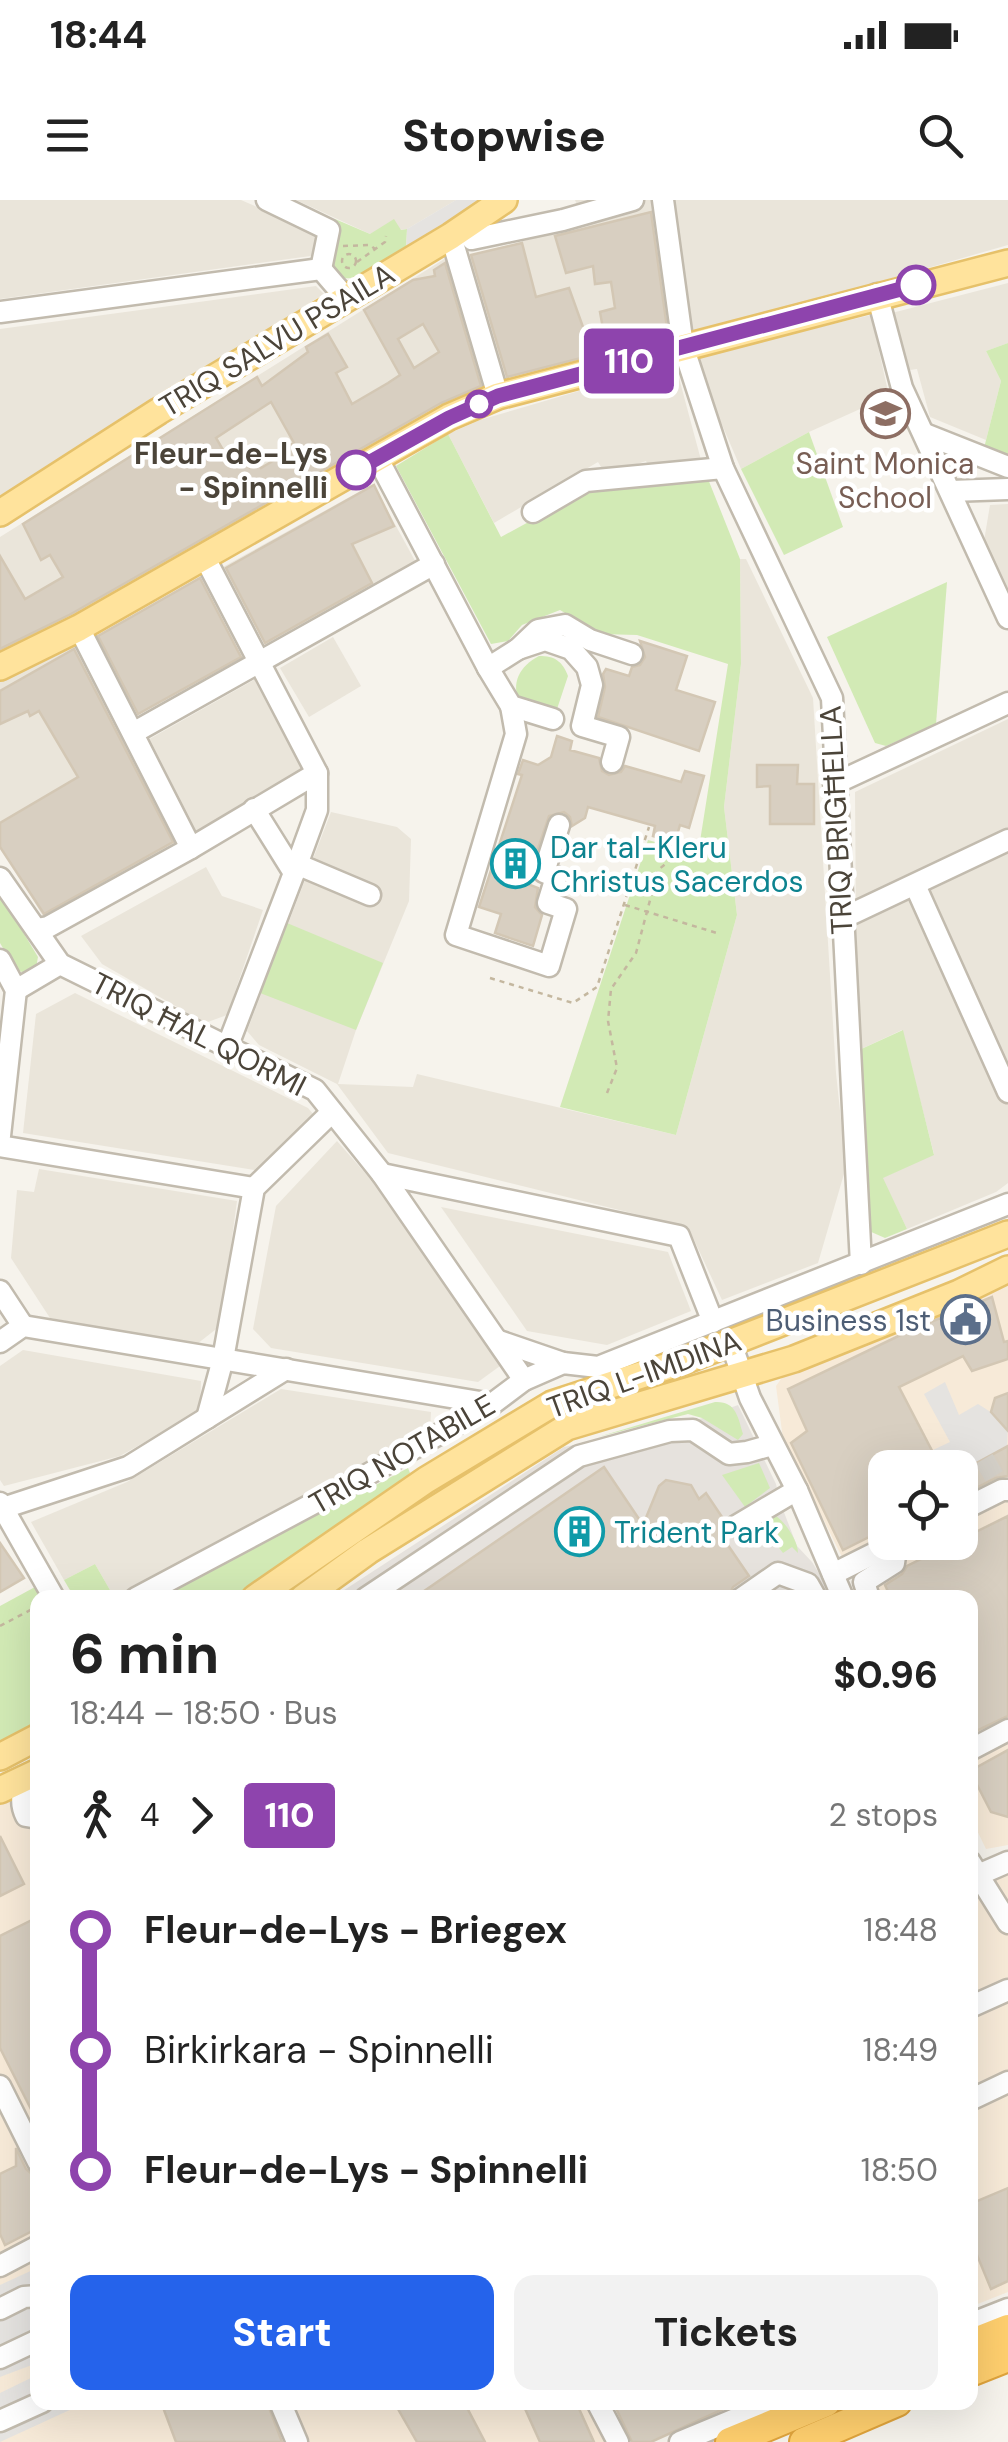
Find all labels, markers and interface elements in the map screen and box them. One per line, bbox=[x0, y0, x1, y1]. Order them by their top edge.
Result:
text: 18:44 bbox=[50, 10, 147, 60]
text: Stopwise bbox=[402, 106, 606, 165]
icon: menu bbox=[40, 108, 95, 163]
icon: search bbox=[913, 108, 968, 163]
street label: TRIQ SALVU PSAILA bbox=[152, 254, 402, 426]
unlabelled marker bbox=[897, 266, 935, 304]
line badge: 110 bbox=[572, 328, 686, 394]
text: 110 bbox=[604, 338, 654, 384]
school or university icon: Saint Monica School bbox=[859, 388, 911, 440]
unlabelled marker bbox=[466, 391, 492, 417]
place label: Fleur-de-Lys - Spinnelli bbox=[134, 434, 328, 507]
place label: Saint Monica School bbox=[796, 444, 974, 517]
marker: Fleur-de-Lys - Spinnelli bbox=[337, 451, 375, 489]
street label: TRIQ BRIGĦELLA bbox=[811, 704, 861, 936]
place label: Dar tal-Kleru Christus Sacerdos bbox=[550, 828, 804, 901]
building icon: Dar tal-Kleru Christus Sacerdos bbox=[489, 838, 541, 890]
street label: TRIQ ĦAL QORMI bbox=[85, 963, 313, 1105]
public building icon: Business 1st bbox=[940, 1294, 992, 1346]
place label: Business 1st bbox=[766, 1301, 931, 1340]
street label: TRIQ L-IMDINA bbox=[542, 1321, 746, 1427]
street label: TRIQ NOTABILE bbox=[302, 1385, 502, 1523]
map controls bbox=[868, 1450, 978, 1560]
button: locate bbox=[868, 1450, 978, 1560]
building icon: Trident Park bbox=[553, 1506, 605, 1558]
place label: Trident Park bbox=[614, 1513, 779, 1552]
text: 6 min bbox=[70, 1618, 219, 1690]
text: $0.96 bbox=[833, 1650, 938, 1700]
text: 18:44 – 18:50 · Bus bbox=[70, 1692, 338, 1734]
icon: walk bbox=[70, 1788, 125, 1843]
icon: forward bbox=[174, 1788, 229, 1843]
text: 110 bbox=[264, 1792, 315, 1838]
text: 4 bbox=[140, 1794, 159, 1836]
text: 2 stops bbox=[829, 1794, 938, 1836]
text: Fleur-de-Lys - Briegex bbox=[144, 1905, 567, 1955]
text: 18:48 bbox=[863, 1909, 938, 1951]
text: Birkirkara - Spinnelli bbox=[144, 2025, 494, 2075]
text: 18:49 bbox=[863, 2029, 938, 2071]
text: Fleur-de-Lys - Spinnelli bbox=[144, 2145, 588, 2195]
text: 18:50 bbox=[861, 2149, 938, 2191]
button: Start bbox=[70, 2275, 494, 2390]
button: Tickets bbox=[514, 2275, 938, 2390]

